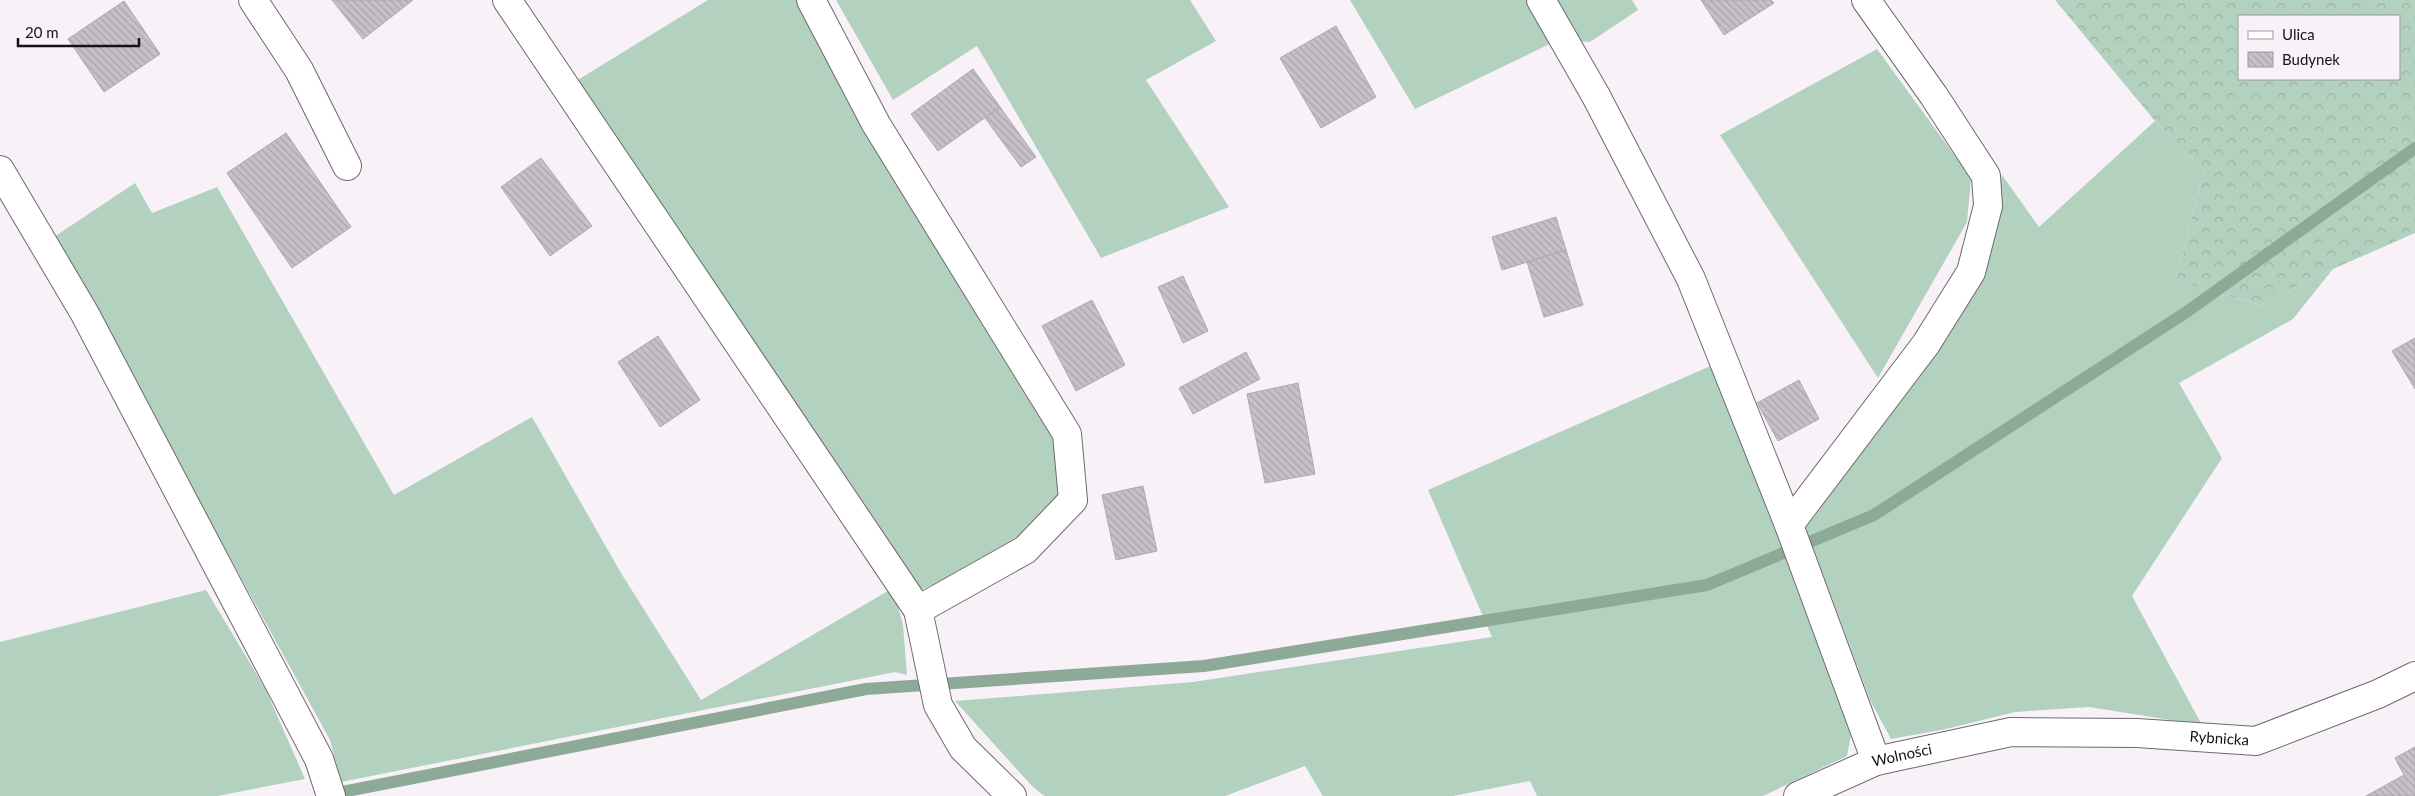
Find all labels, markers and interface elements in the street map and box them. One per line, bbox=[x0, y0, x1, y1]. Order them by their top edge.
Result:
scale bar bbox=[18, 15, 139, 47]
legend bbox=[2238, 15, 2400, 80]
text: 20 m bbox=[25, 23, 59, 41]
text: Ulica bbox=[2282, 25, 2315, 43]
text: Budynek bbox=[2282, 50, 2340, 68]
street label: Rybnicka bbox=[2189, 727, 2250, 749]
street label: Wolności bbox=[1870, 739, 1933, 770]

